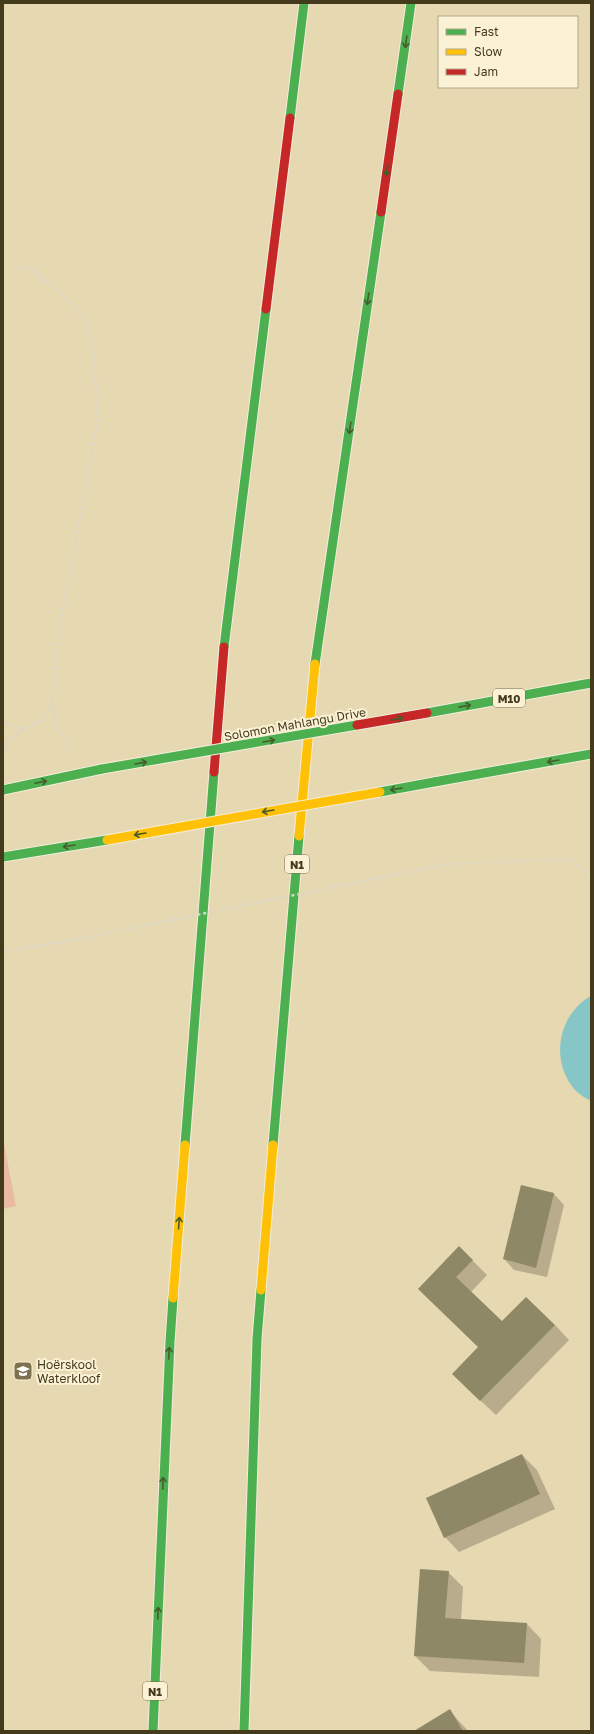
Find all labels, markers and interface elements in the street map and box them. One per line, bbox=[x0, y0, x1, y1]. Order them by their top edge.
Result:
legend bbox=[438, 16, 578, 88]
text: Fast bbox=[474, 24, 499, 39]
one-way arrow bbox=[402, 35, 410, 48]
text: Slow bbox=[474, 44, 502, 59]
text: Jam bbox=[474, 64, 498, 79]
one-way arrow bbox=[383, 163, 391, 176]
one-way arrow bbox=[364, 292, 372, 305]
one-way arrow bbox=[346, 421, 354, 434]
road number: M10 bbox=[493, 689, 525, 707]
one-way arrow bbox=[458, 702, 471, 710]
street label: Solomon Mahlangu Drive bbox=[223, 704, 367, 744]
one-way arrow bbox=[390, 714, 403, 722]
one-way arrow bbox=[262, 736, 275, 744]
one-way arrow bbox=[546, 757, 559, 765]
one-way arrow bbox=[134, 758, 147, 766]
one-way arrow bbox=[34, 777, 47, 785]
one-way arrow bbox=[390, 785, 403, 793]
one-way arrow bbox=[262, 808, 275, 816]
one-way arrow bbox=[134, 830, 147, 838]
one-way arrow bbox=[63, 842, 76, 850]
road number: N1 bbox=[285, 855, 309, 873]
one-way arrow bbox=[175, 1217, 182, 1230]
one-way arrow bbox=[165, 1347, 173, 1360]
place label: Hoërskool Waterkloof bbox=[37, 1357, 101, 1386]
school or university icon: Hoërskool Waterkloof bbox=[12, 1360, 34, 1382]
one-way arrow bbox=[160, 1477, 167, 1490]
one-way arrow bbox=[155, 1607, 162, 1620]
road number: N1 bbox=[143, 1682, 167, 1700]

